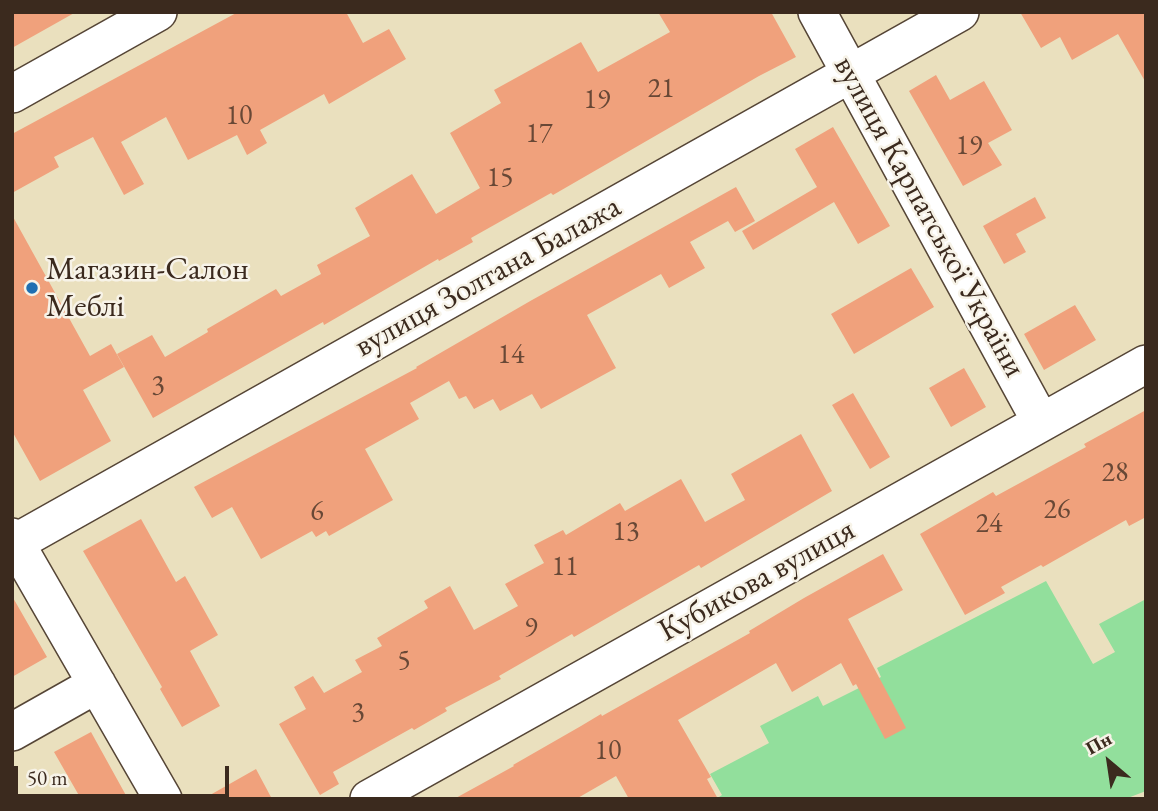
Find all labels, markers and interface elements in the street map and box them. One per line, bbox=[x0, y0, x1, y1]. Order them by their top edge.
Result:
street label: вулиця Карпатської України bbox=[825, 50, 1033, 384]
house number: 21 bbox=[648, 72, 674, 106]
house number: 19 bbox=[584, 83, 610, 117]
house number: 10 bbox=[226, 99, 252, 133]
house number: 17 bbox=[526, 117, 552, 151]
house number: 19 bbox=[956, 129, 982, 163]
house number: 15 bbox=[487, 161, 513, 195]
street label: вулиця Золтана Балажа bbox=[348, 188, 628, 366]
place label: Магазин-Салон Меблі bbox=[46, 251, 249, 326]
marker: Магазин-Салон Меблі bbox=[24, 280, 40, 296]
house number: 14 bbox=[498, 338, 524, 372]
house number: 3 bbox=[151, 369, 165, 403]
house number: 28 bbox=[1102, 456, 1128, 490]
house number: 26 bbox=[1044, 493, 1070, 527]
house number: 6 bbox=[310, 495, 324, 529]
house number: 24 bbox=[976, 507, 1002, 541]
street label: Кубикова вулиця bbox=[652, 511, 862, 651]
house number: 13 bbox=[613, 515, 639, 549]
house number: 11 bbox=[552, 550, 578, 584]
house number: 9 bbox=[524, 611, 538, 645]
house number: 5 bbox=[397, 644, 411, 678]
house number: 3 bbox=[351, 696, 365, 730]
text: Пн bbox=[1081, 726, 1116, 760]
north arrow bbox=[1074, 727, 1144, 797]
house number: 10 bbox=[595, 734, 621, 768]
scale bar bbox=[18, 752, 233, 796]
text: 50 m bbox=[27, 764, 68, 791]

